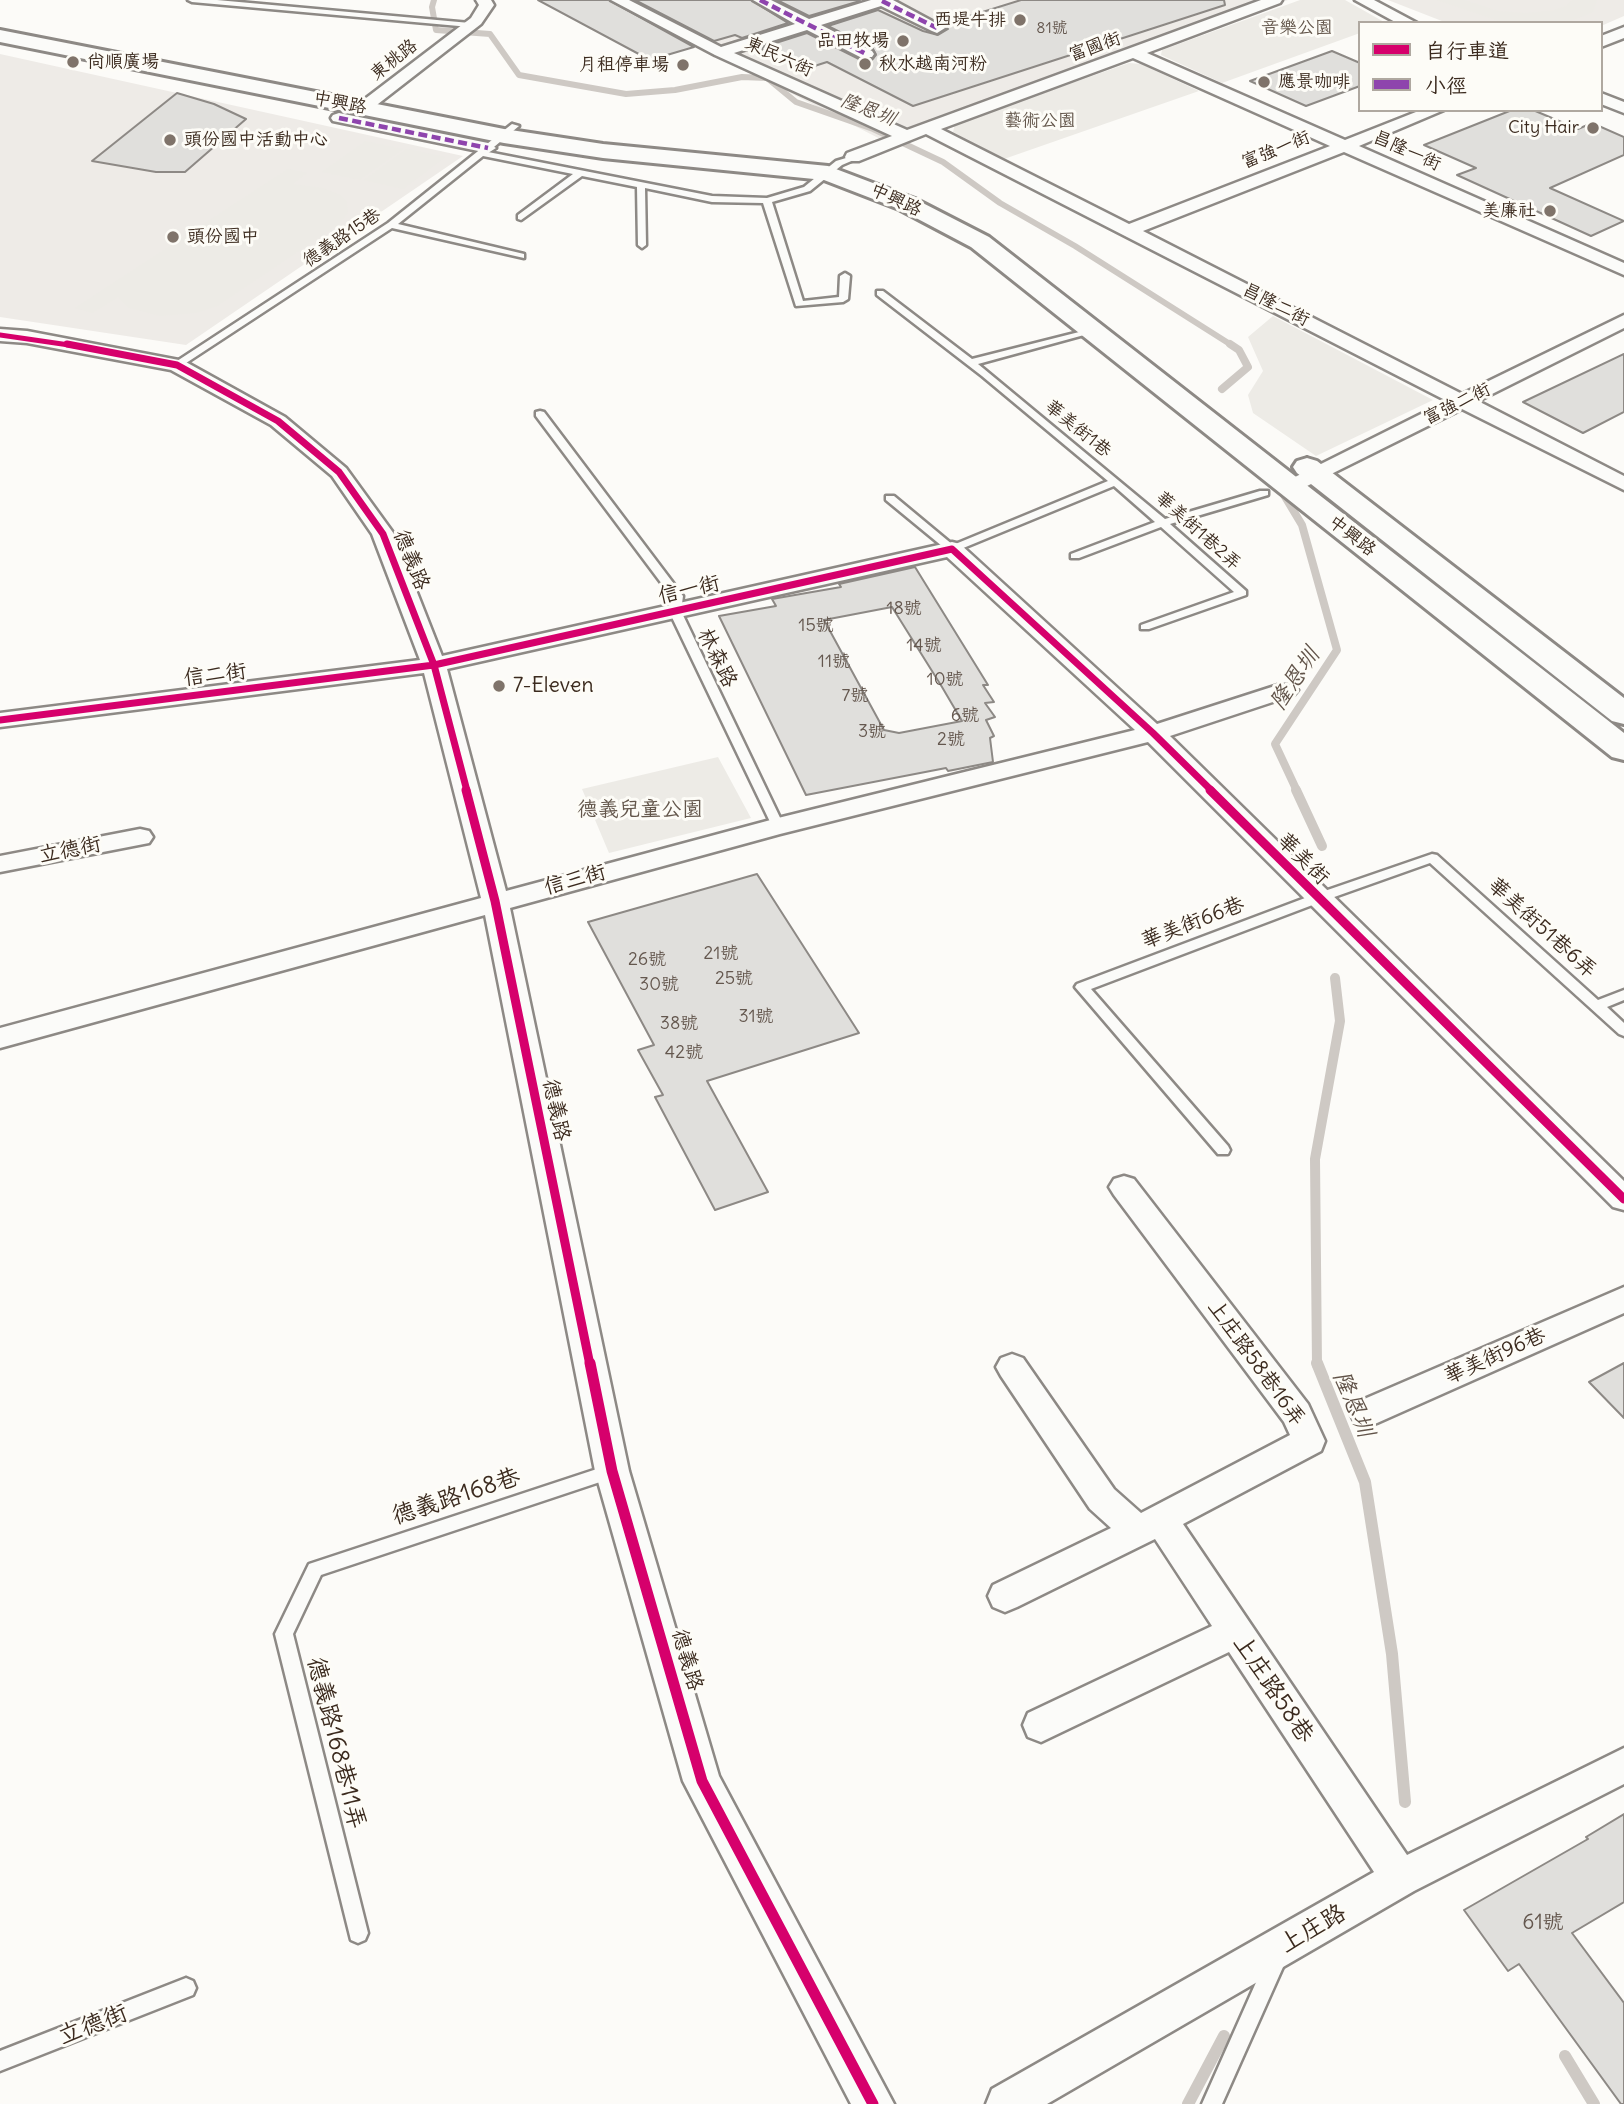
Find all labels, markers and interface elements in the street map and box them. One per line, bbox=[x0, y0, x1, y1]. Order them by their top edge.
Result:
place label: 西堤牛排 bbox=[934, 9, 1006, 31]
marker: 西堤牛排 bbox=[1012, 12, 1028, 28]
park label: 音樂公園 bbox=[1261, 17, 1333, 39]
house number: 81號 bbox=[1036, 18, 1068, 38]
legend bbox=[1358, 21, 1603, 112]
street label: 富國街 bbox=[1066, 28, 1124, 66]
place label: 品田牧場 bbox=[817, 30, 889, 52]
street label: 東民六街 bbox=[742, 32, 816, 82]
marker: 品田牧場 bbox=[895, 33, 911, 49]
street label: 東桃路 bbox=[366, 35, 422, 85]
text: 自行車道 bbox=[1425, 37, 1509, 64]
place label: 尚順廣場 bbox=[87, 51, 159, 73]
place label: 秋水越南河粉 bbox=[879, 53, 987, 75]
marker: 尚順廣場 bbox=[65, 54, 81, 70]
place label: 月租停車場 bbox=[579, 54, 669, 76]
marker: 秋水越南河粉 bbox=[857, 56, 873, 72]
marker: 月租停車場 bbox=[675, 57, 691, 73]
place label: 應景咖啡 bbox=[1278, 71, 1350, 93]
text: 小徑 bbox=[1425, 72, 1467, 99]
marker: 應景咖啡 bbox=[1256, 74, 1272, 90]
street label: 中興路 bbox=[311, 87, 369, 119]
water label: 隆恩圳 bbox=[837, 89, 899, 131]
park label: 藝術公園 bbox=[1004, 110, 1076, 132]
place label: City Hair bbox=[1508, 117, 1579, 139]
marker: City Hair bbox=[1585, 120, 1601, 136]
street label: 昌隆一街 bbox=[1370, 126, 1444, 176]
street label: 富強一街 bbox=[1239, 127, 1313, 173]
place label: 頭份國中活動中心 bbox=[184, 129, 328, 151]
marker: 頭份國中活動中心 bbox=[162, 132, 178, 148]
street label: 中興路 bbox=[867, 179, 925, 221]
place label: 美廉社 bbox=[1482, 200, 1536, 222]
marker: 美廉社 bbox=[1542, 203, 1558, 219]
street label: 德義路15巷 bbox=[299, 204, 385, 272]
place label: 頭份國中 bbox=[187, 226, 259, 248]
marker: 頭份國中 bbox=[165, 229, 181, 245]
street label: 昌隆二街 bbox=[1239, 279, 1313, 331]
street label: 富強二街 bbox=[1420, 379, 1494, 429]
street label: 華美街1巷 bbox=[1040, 396, 1116, 462]
street label: 華美街1巷2弄 bbox=[1151, 487, 1245, 575]
street label: 中興路 bbox=[1324, 511, 1380, 561]
street label: 德義路 bbox=[388, 526, 434, 594]
street label: 信一街 bbox=[655, 571, 723, 609]
house number: 18號 bbox=[886, 598, 922, 620]
house number: 15號 bbox=[798, 615, 834, 637]
street label: 林森路 bbox=[692, 624, 742, 692]
house number: 14號 bbox=[906, 635, 942, 657]
water label: 隆恩圳 bbox=[1264, 643, 1326, 715]
house number: 11號 bbox=[818, 651, 850, 673]
street label: 信二街 bbox=[182, 659, 248, 691]
house number: 10號 bbox=[927, 669, 963, 691]
place label: 7-Eleven bbox=[513, 673, 594, 699]
marker: 7-Eleven bbox=[491, 678, 507, 694]
house number: 7號 bbox=[842, 685, 868, 707]
house number: 6號 bbox=[951, 705, 979, 727]
house number: 3號 bbox=[858, 721, 886, 743]
house number: 2號 bbox=[937, 729, 965, 751]
park label: 德義兒童公園 bbox=[577, 797, 703, 823]
street label: 華美街 bbox=[1272, 828, 1334, 890]
street label: 立德街 bbox=[37, 832, 103, 868]
street label: 信三街 bbox=[541, 860, 609, 900]
street label: 華美街51巷6弄 bbox=[1482, 873, 1602, 983]
street label: 華美街66巷 bbox=[1138, 892, 1248, 954]
house number: 21號 bbox=[703, 943, 739, 965]
house number: 26號 bbox=[628, 949, 666, 971]
house number: 25號 bbox=[715, 968, 753, 990]
house number: 30號 bbox=[639, 974, 679, 996]
house number: 31號 bbox=[738, 1006, 774, 1028]
house number: 38號 bbox=[660, 1013, 698, 1035]
house number: 42號 bbox=[665, 1042, 703, 1064]
street label: 德義路 bbox=[537, 1077, 575, 1143]
street label: 上庄路58巷16弄 bbox=[1202, 1295, 1310, 1431]
street label: 華美街96巷 bbox=[1440, 1322, 1550, 1390]
water label: 隆恩圳 bbox=[1327, 1367, 1379, 1441]
street label: 德義路168巷 bbox=[388, 1463, 524, 1531]
street label: 德義路 bbox=[666, 1626, 708, 1694]
street label: 上庄路58巷 bbox=[1226, 1630, 1320, 1748]
street label: 德義路168巷11弄 bbox=[301, 1654, 371, 1832]
street label: 上庄路 bbox=[1275, 1899, 1351, 1959]
house number: 61號 bbox=[1522, 1910, 1564, 1936]
street label: 立德街 bbox=[54, 1999, 132, 2051]

